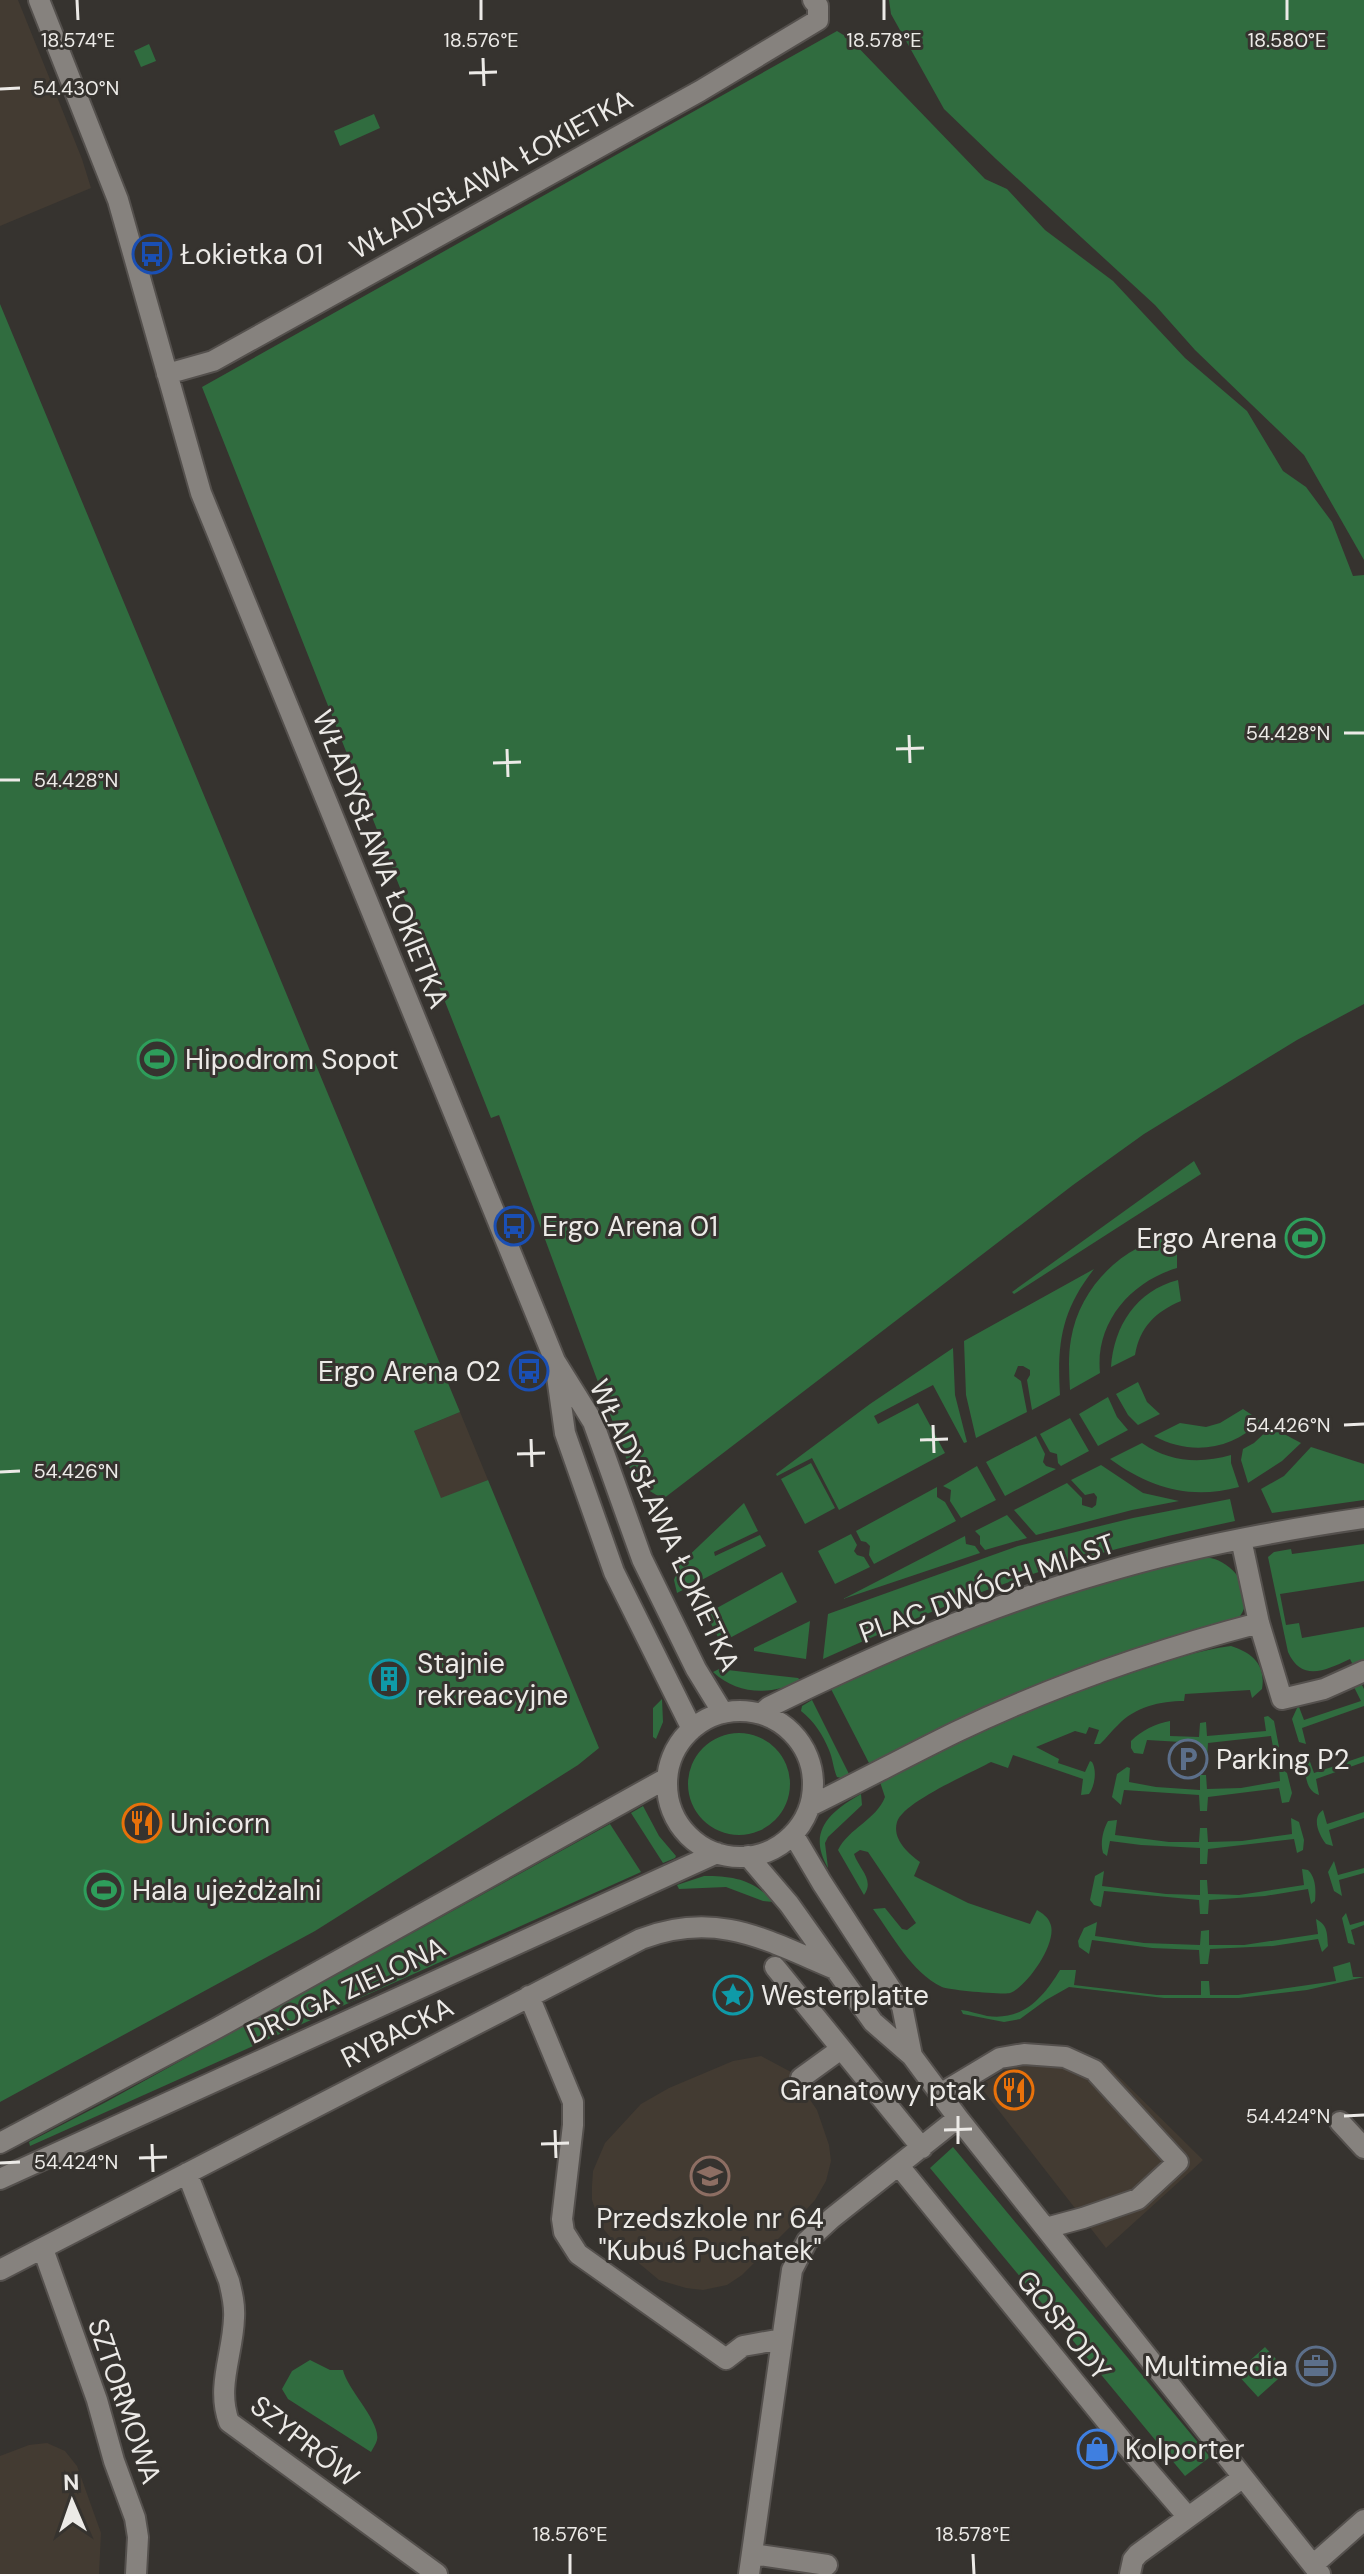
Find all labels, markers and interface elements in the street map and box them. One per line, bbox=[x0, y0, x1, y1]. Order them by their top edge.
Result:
text: 18.574°E bbox=[41, 27, 115, 53]
text: 18.576°E bbox=[443, 27, 519, 53]
text: 18.578°E bbox=[847, 27, 921, 53]
text: 18.580°E bbox=[1248, 27, 1326, 53]
text: 54.430°N bbox=[33, 75, 119, 101]
street label: WŁADYSŁAWA ŁOKIETKA bbox=[343, 81, 639, 268]
bus stop icon: Łokietka 01 bbox=[131, 233, 173, 275]
place label: Łokietka 01 bbox=[180, 236, 323, 273]
street label: WŁADYSŁAWA ŁOKIETKA bbox=[304, 705, 457, 1014]
text: 54.428°N bbox=[1246, 720, 1330, 746]
text: 54.428°N bbox=[34, 767, 118, 793]
sports icon: Hipodrom Sopot bbox=[136, 1038, 178, 1080]
place label: Hipodrom Sopot bbox=[185, 1041, 399, 1078]
bus stop icon: Ergo Arena 01 bbox=[493, 1205, 535, 1247]
place label: Ergo Arena 01 bbox=[542, 1208, 718, 1245]
sports icon: Ergo Arena bbox=[1284, 1217, 1326, 1259]
place label: Ergo Arena bbox=[1136, 1220, 1277, 1257]
bus stop icon: Ergo Arena 02 bbox=[508, 1350, 550, 1392]
place label: Ergo Arena 02 bbox=[318, 1353, 501, 1390]
street label: WŁADYSŁAWA ŁOKIETKA bbox=[580, 1373, 749, 1677]
text: 54.426°N bbox=[1245, 1412, 1331, 1438]
text: 54.426°N bbox=[33, 1458, 119, 1484]
street label: PLAC DWÓCH MIAST bbox=[854, 1525, 1120, 1652]
place label: Stajnie rekreacyjne bbox=[417, 1645, 568, 1714]
building icon: Stajnie rekreacyjne bbox=[368, 1658, 410, 1700]
parking icon: Parking P2 bbox=[1167, 1738, 1209, 1780]
place label: Parking P2 bbox=[1216, 1741, 1350, 1778]
restaurant icon: Unicorn bbox=[121, 1802, 163, 1844]
place label: Unicorn bbox=[170, 1805, 270, 1842]
sports icon: Hala ujeżdżalni bbox=[83, 1869, 125, 1911]
place label: Hala ujeżdżalni bbox=[132, 1872, 321, 1909]
street label: DROGA ZIELONA bbox=[241, 1928, 451, 2053]
place icon: Westerplatte bbox=[712, 1974, 754, 2016]
place label: Westerplatte bbox=[761, 1977, 929, 2014]
street label: RYBACKA bbox=[335, 1988, 460, 2076]
restaurant icon: Granatowy ptak bbox=[993, 2069, 1035, 2111]
place label: Granatowy ptak bbox=[780, 2072, 986, 2109]
text: 54.424°N bbox=[1246, 2103, 1330, 2129]
text: 54.424°N bbox=[34, 2149, 118, 2175]
school or university icon: Przedszkole nr 64 "Kubuś Puchatek" bbox=[689, 2155, 731, 2197]
place label: Przedszkole nr 64 "Kubuś Puchatek" bbox=[596, 2200, 824, 2269]
street label: GOSPODY bbox=[1008, 2263, 1119, 2388]
street label: SZTORMOWA bbox=[79, 2314, 170, 2489]
office icon: Multimedia bbox=[1295, 2345, 1337, 2387]
place label: Multimedia bbox=[1144, 2348, 1288, 2385]
street label: SZYPRÓW bbox=[243, 2387, 367, 2496]
shop icon: Kolporter bbox=[1076, 2428, 1118, 2470]
place label: Kolporter bbox=[1125, 2431, 1245, 2468]
north arrow bbox=[32, 2462, 112, 2542]
text: N bbox=[63, 2468, 80, 2497]
text: 18.576°E bbox=[532, 2521, 608, 2547]
text: 18.578°E bbox=[936, 2521, 1010, 2547]

